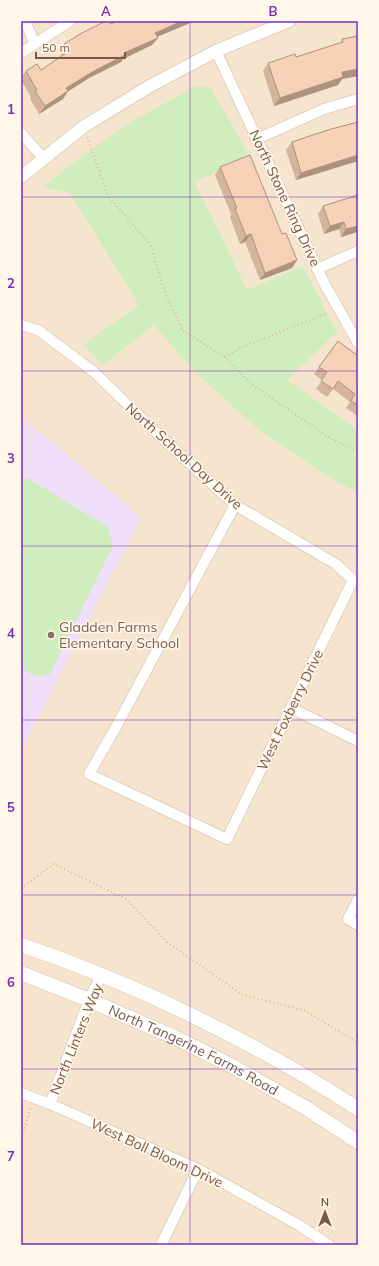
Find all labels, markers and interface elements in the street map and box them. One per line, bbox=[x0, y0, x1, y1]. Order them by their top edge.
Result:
text: A bbox=[101, 3, 111, 19]
text: B bbox=[269, 3, 278, 19]
scale bar bbox=[36, 34, 125, 60]
text: 50 m bbox=[42, 40, 70, 55]
text: 1 bbox=[7, 101, 15, 117]
street label: North Stone Ring Drive bbox=[245, 127, 325, 269]
text: 2 bbox=[7, 275, 15, 291]
street label: North School Day Drive bbox=[122, 399, 246, 513]
text: 3 bbox=[7, 450, 15, 466]
place label: Gladden Farms Elementary School bbox=[59, 618, 179, 652]
text: 4 bbox=[7, 625, 15, 641]
marker: Gladden Farms Elementary School bbox=[46, 630, 56, 640]
street label: West Foxberry Drive bbox=[253, 647, 327, 773]
text: 5 bbox=[7, 799, 15, 815]
text: 6 bbox=[7, 974, 15, 990]
street label: North Linters Way bbox=[45, 980, 107, 1097]
street label: North Tangerine Farms Road bbox=[106, 1001, 282, 1099]
street label: West Boll Bloom Drive bbox=[88, 1114, 226, 1192]
text: 7 bbox=[7, 1148, 15, 1164]
north arrow bbox=[305, 1192, 345, 1232]
text: N bbox=[321, 1195, 329, 1209]

